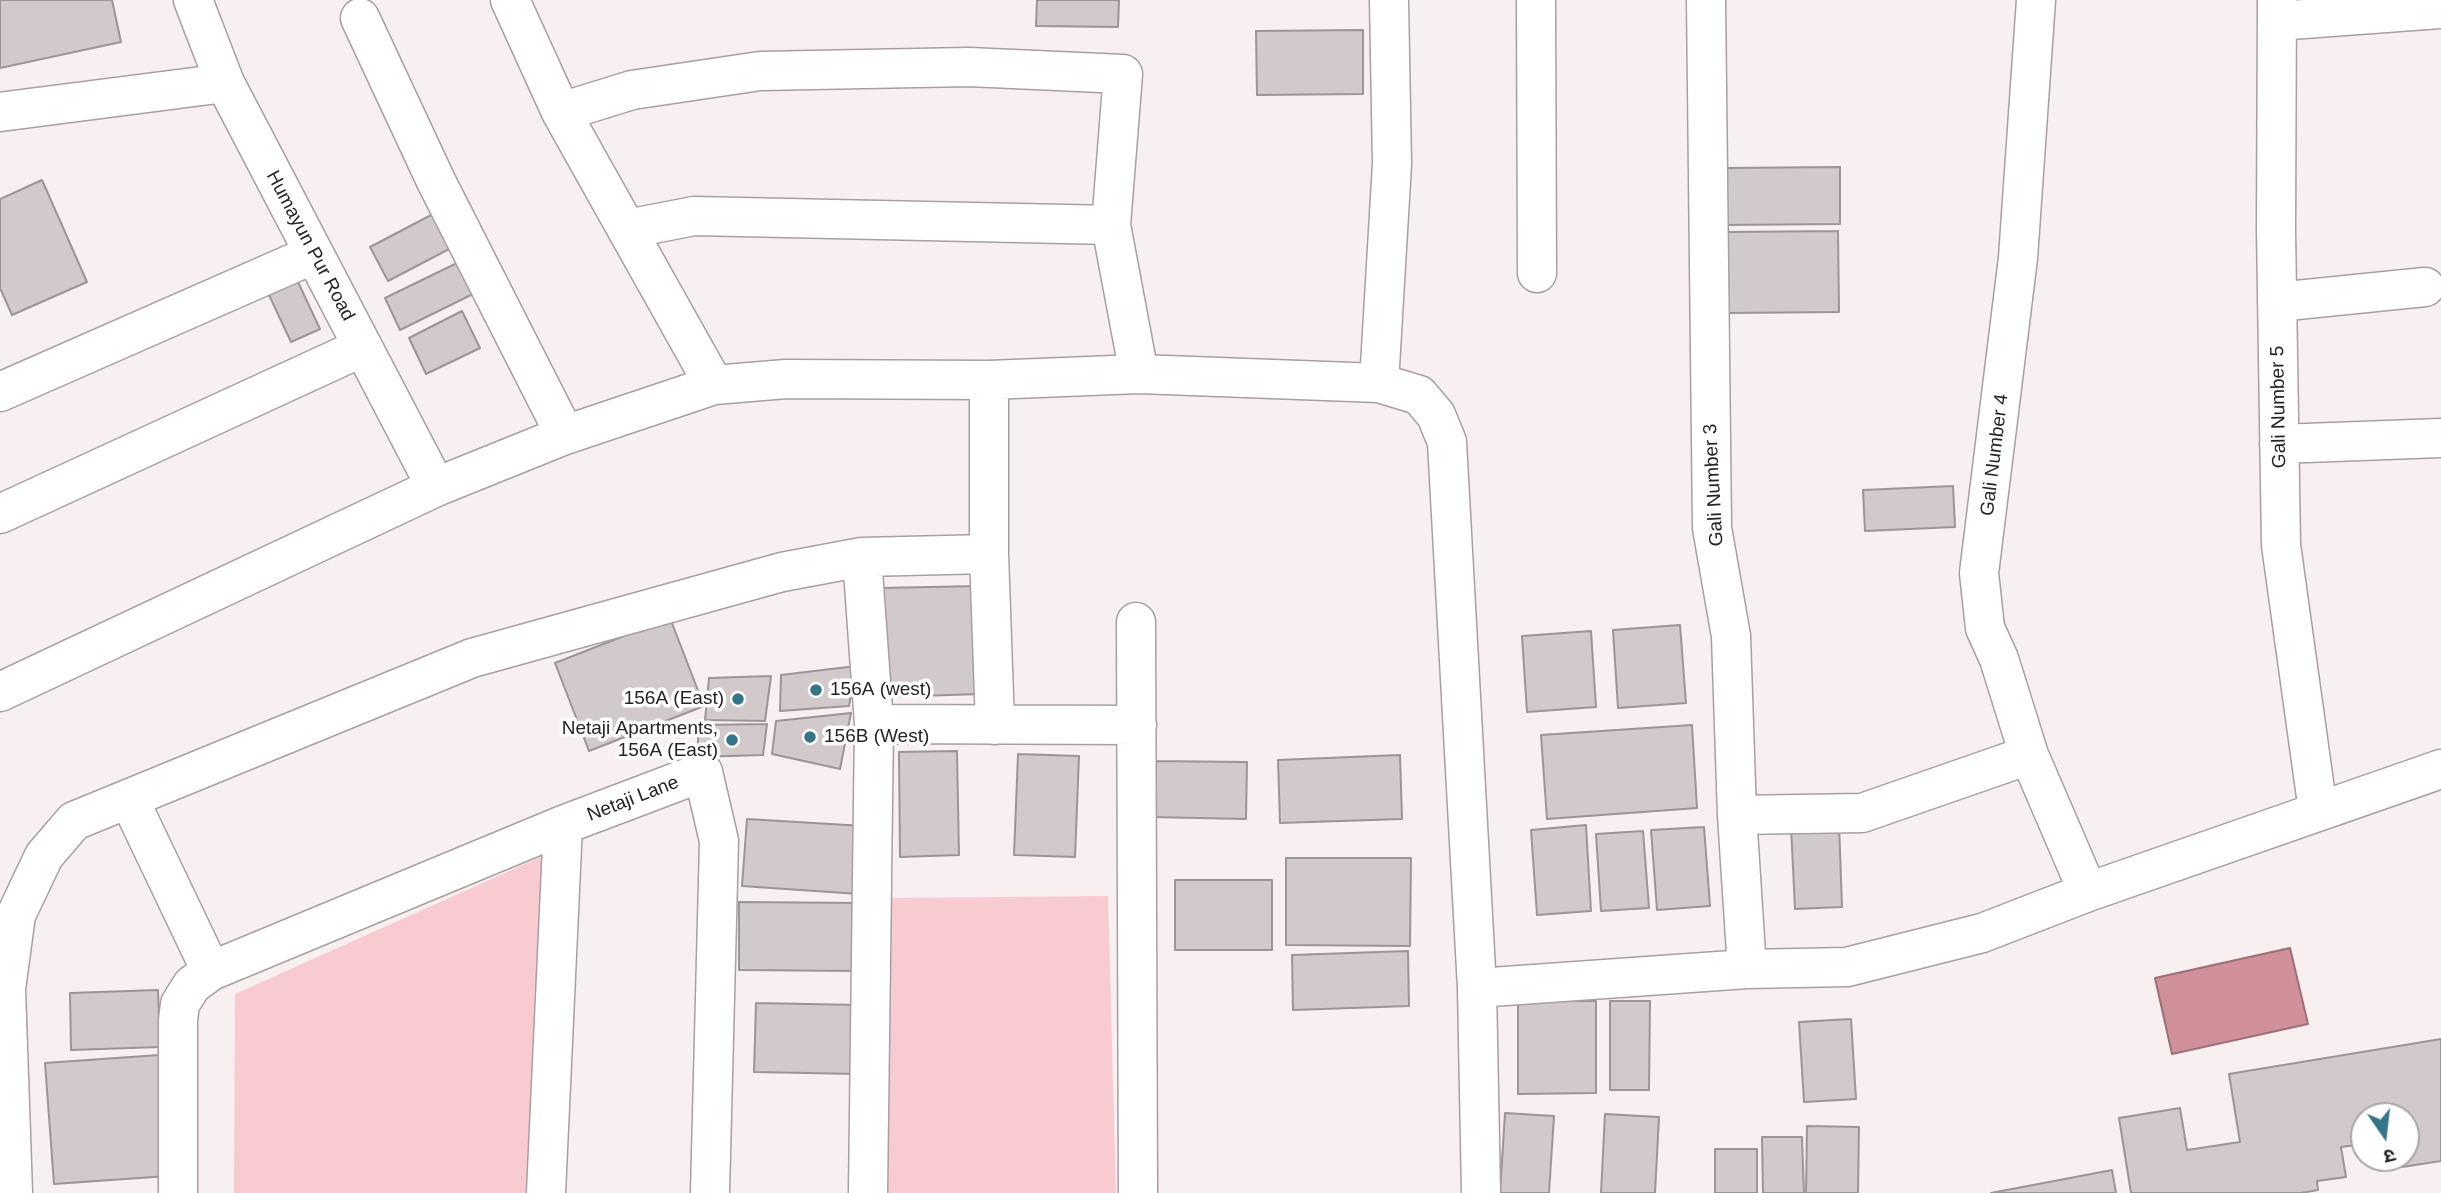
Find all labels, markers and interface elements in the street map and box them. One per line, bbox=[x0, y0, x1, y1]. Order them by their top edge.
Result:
street label: Humayun Pur Road bbox=[261, 167, 359, 325]
street label: Gali Number 5 bbox=[2267, 346, 2291, 468]
street label: Gali Number 4 bbox=[1976, 393, 2014, 517]
street label: Gali Number 3 bbox=[1699, 423, 1729, 547]
place label: 156A (west) bbox=[830, 679, 931, 701]
marker: 156A (west) bbox=[808, 682, 824, 698]
place label: 156A (East) bbox=[624, 688, 724, 710]
marker: 156A (East) bbox=[730, 691, 746, 707]
place label: Netaji Apartments, 156A (East) bbox=[562, 718, 718, 762]
place label: 156B (West) bbox=[824, 726, 929, 748]
marker: 156B (West) bbox=[802, 729, 818, 745]
marker: Netaji Apartments, 156A (East) bbox=[724, 732, 740, 748]
street label: Netaji Lane bbox=[584, 771, 682, 827]
north arrow bbox=[2350, 1102, 2420, 1172]
text: उ bbox=[2382, 1144, 2398, 1167]

